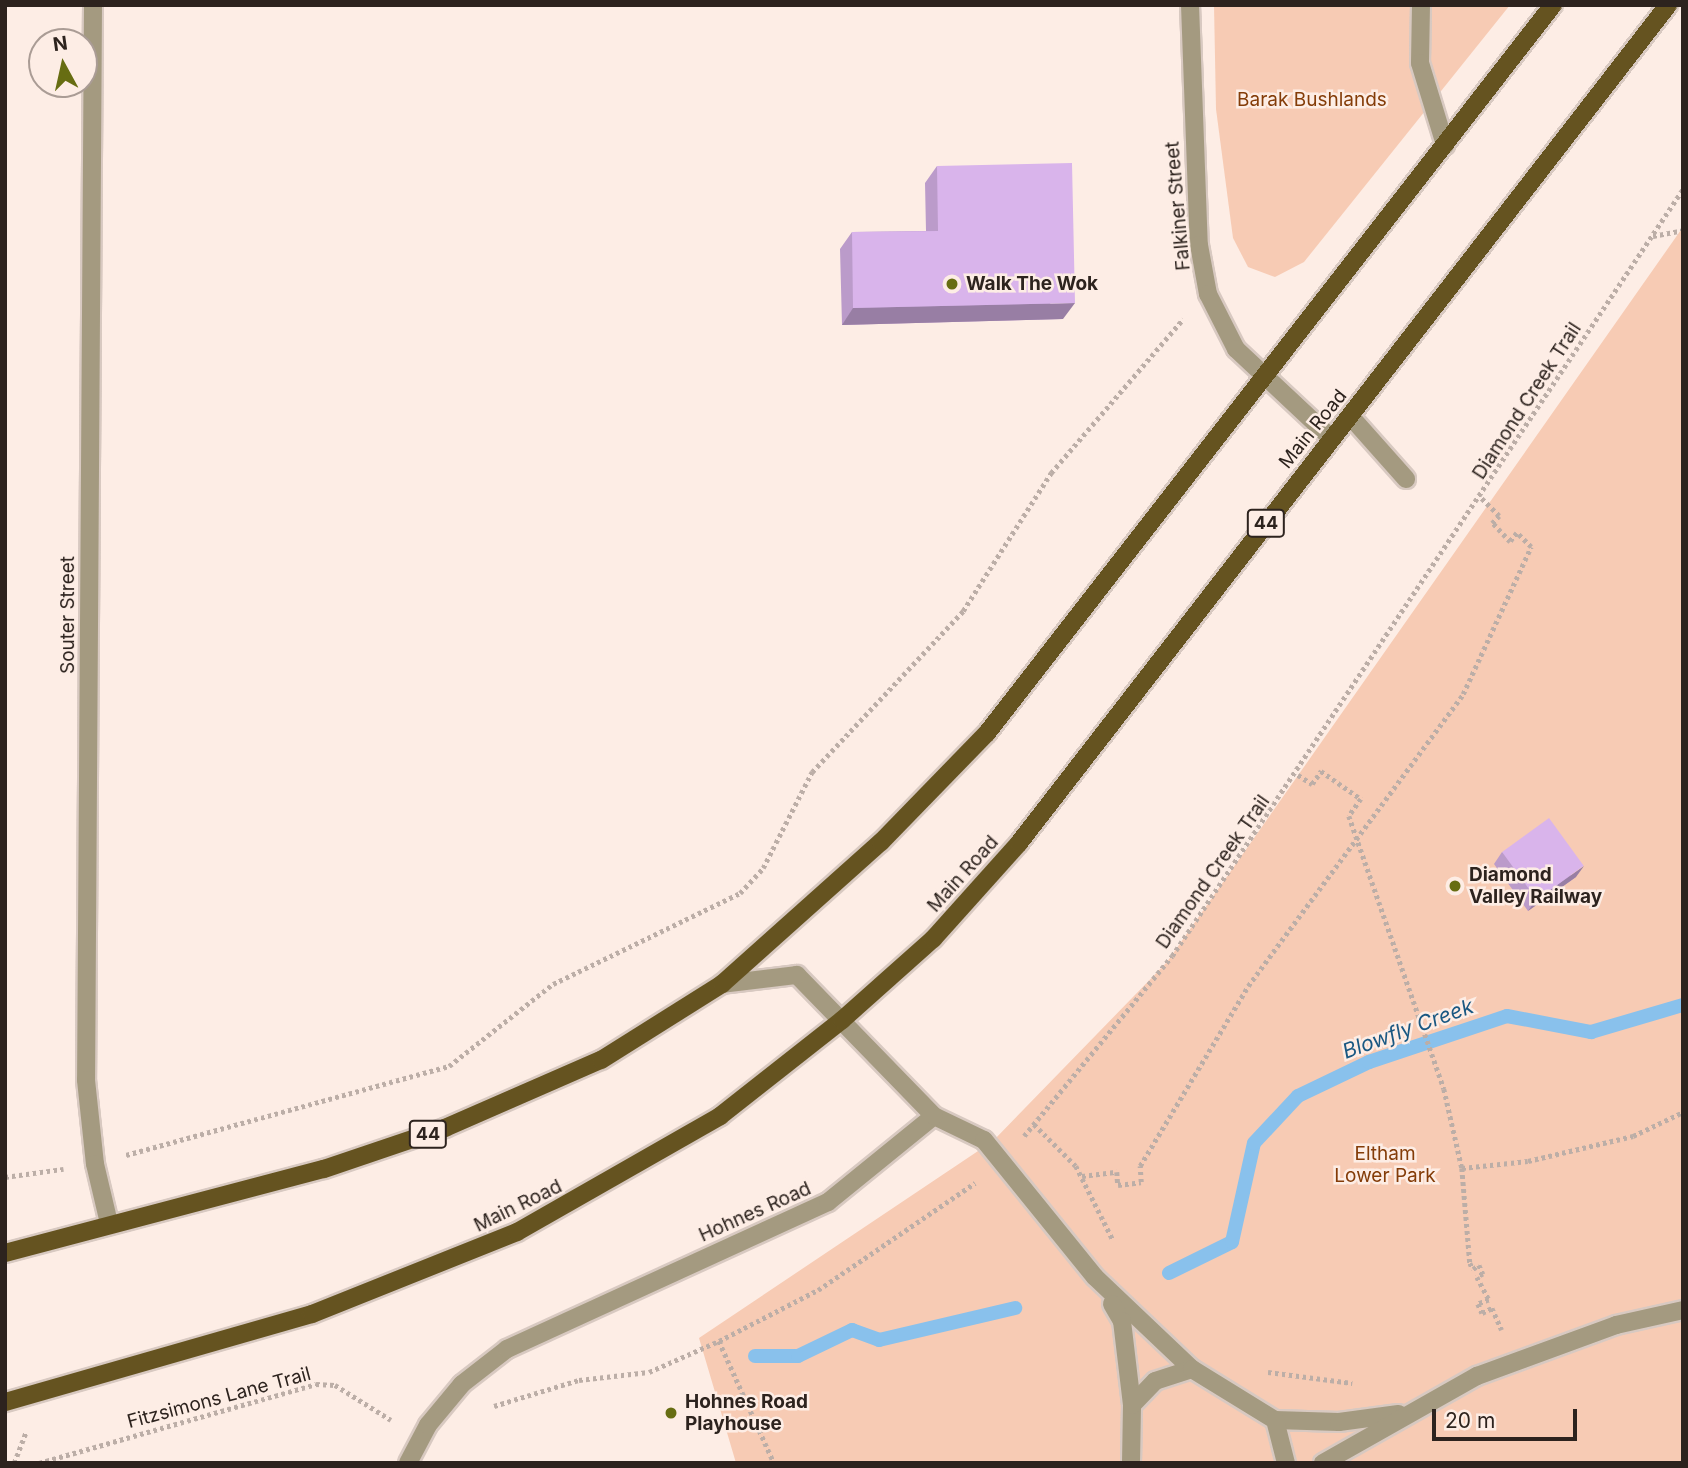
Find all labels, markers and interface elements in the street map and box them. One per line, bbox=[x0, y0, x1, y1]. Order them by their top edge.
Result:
north arrow bbox=[28, 28, 98, 98]
text: N bbox=[52, 31, 69, 56]
park label: Barak Bushlands bbox=[1237, 89, 1387, 111]
street label: Falkiner Street bbox=[1161, 141, 1195, 271]
place label: Walk The Wok bbox=[966, 273, 1098, 295]
marker: Walk The Wok bbox=[944, 276, 960, 292]
street label: Diamond Creek Trail bbox=[1468, 318, 1586, 484]
street label: Main Road bbox=[1274, 385, 1352, 473]
road number: 44 bbox=[1247, 508, 1285, 538]
street label: Souter Street bbox=[57, 556, 79, 674]
street label: Diamond Creek Trail bbox=[1151, 791, 1275, 953]
street label: Main Road bbox=[923, 831, 1003, 917]
place label: Diamond Valley Railway bbox=[1469, 864, 1602, 908]
marker: Diamond Valley Railway bbox=[1447, 878, 1463, 894]
water label: Blowfly Creek bbox=[1339, 994, 1477, 1064]
road number: 44 bbox=[409, 1120, 447, 1148]
park label: Eltham Lower Park bbox=[1334, 1143, 1436, 1187]
street label: Main Road bbox=[470, 1175, 566, 1237]
street label: Hohnes Road bbox=[695, 1177, 815, 1247]
street label: Fitzsimons Lane Trail bbox=[125, 1363, 313, 1433]
place label: Hohnes Road Playhouse bbox=[685, 1391, 808, 1435]
scale bar bbox=[1436, 1394, 1581, 1438]
marker: Hohnes Road Playhouse bbox=[663, 1405, 679, 1421]
text: 20 m bbox=[1445, 1408, 1495, 1433]

